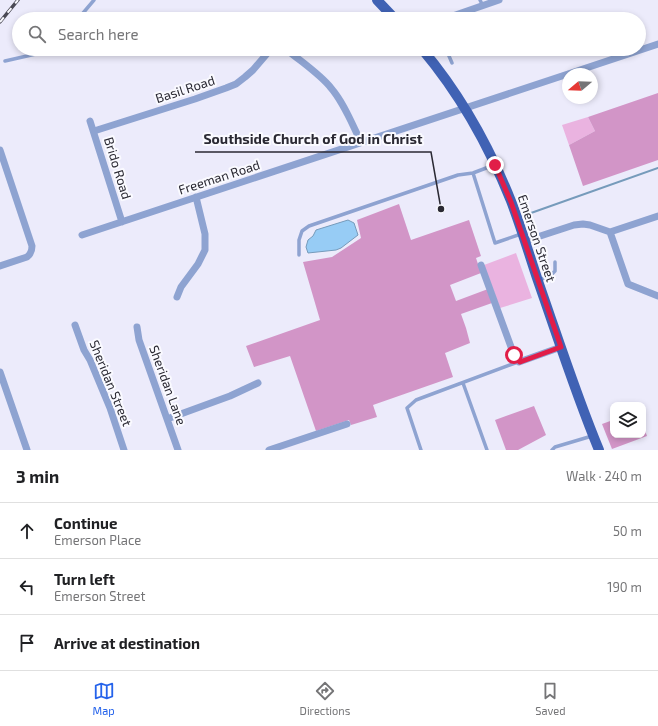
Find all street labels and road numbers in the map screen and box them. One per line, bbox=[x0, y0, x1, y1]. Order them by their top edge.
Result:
street label: Basil Road bbox=[153, 72, 217, 106]
street label: Brido Road bbox=[101, 135, 135, 201]
street label: Freeman Road bbox=[176, 156, 262, 198]
street label: Emerson Street bbox=[515, 192, 559, 284]
street label: Sheridan Street bbox=[86, 338, 136, 428]
street label: Sheridan Lane bbox=[146, 343, 190, 427]

